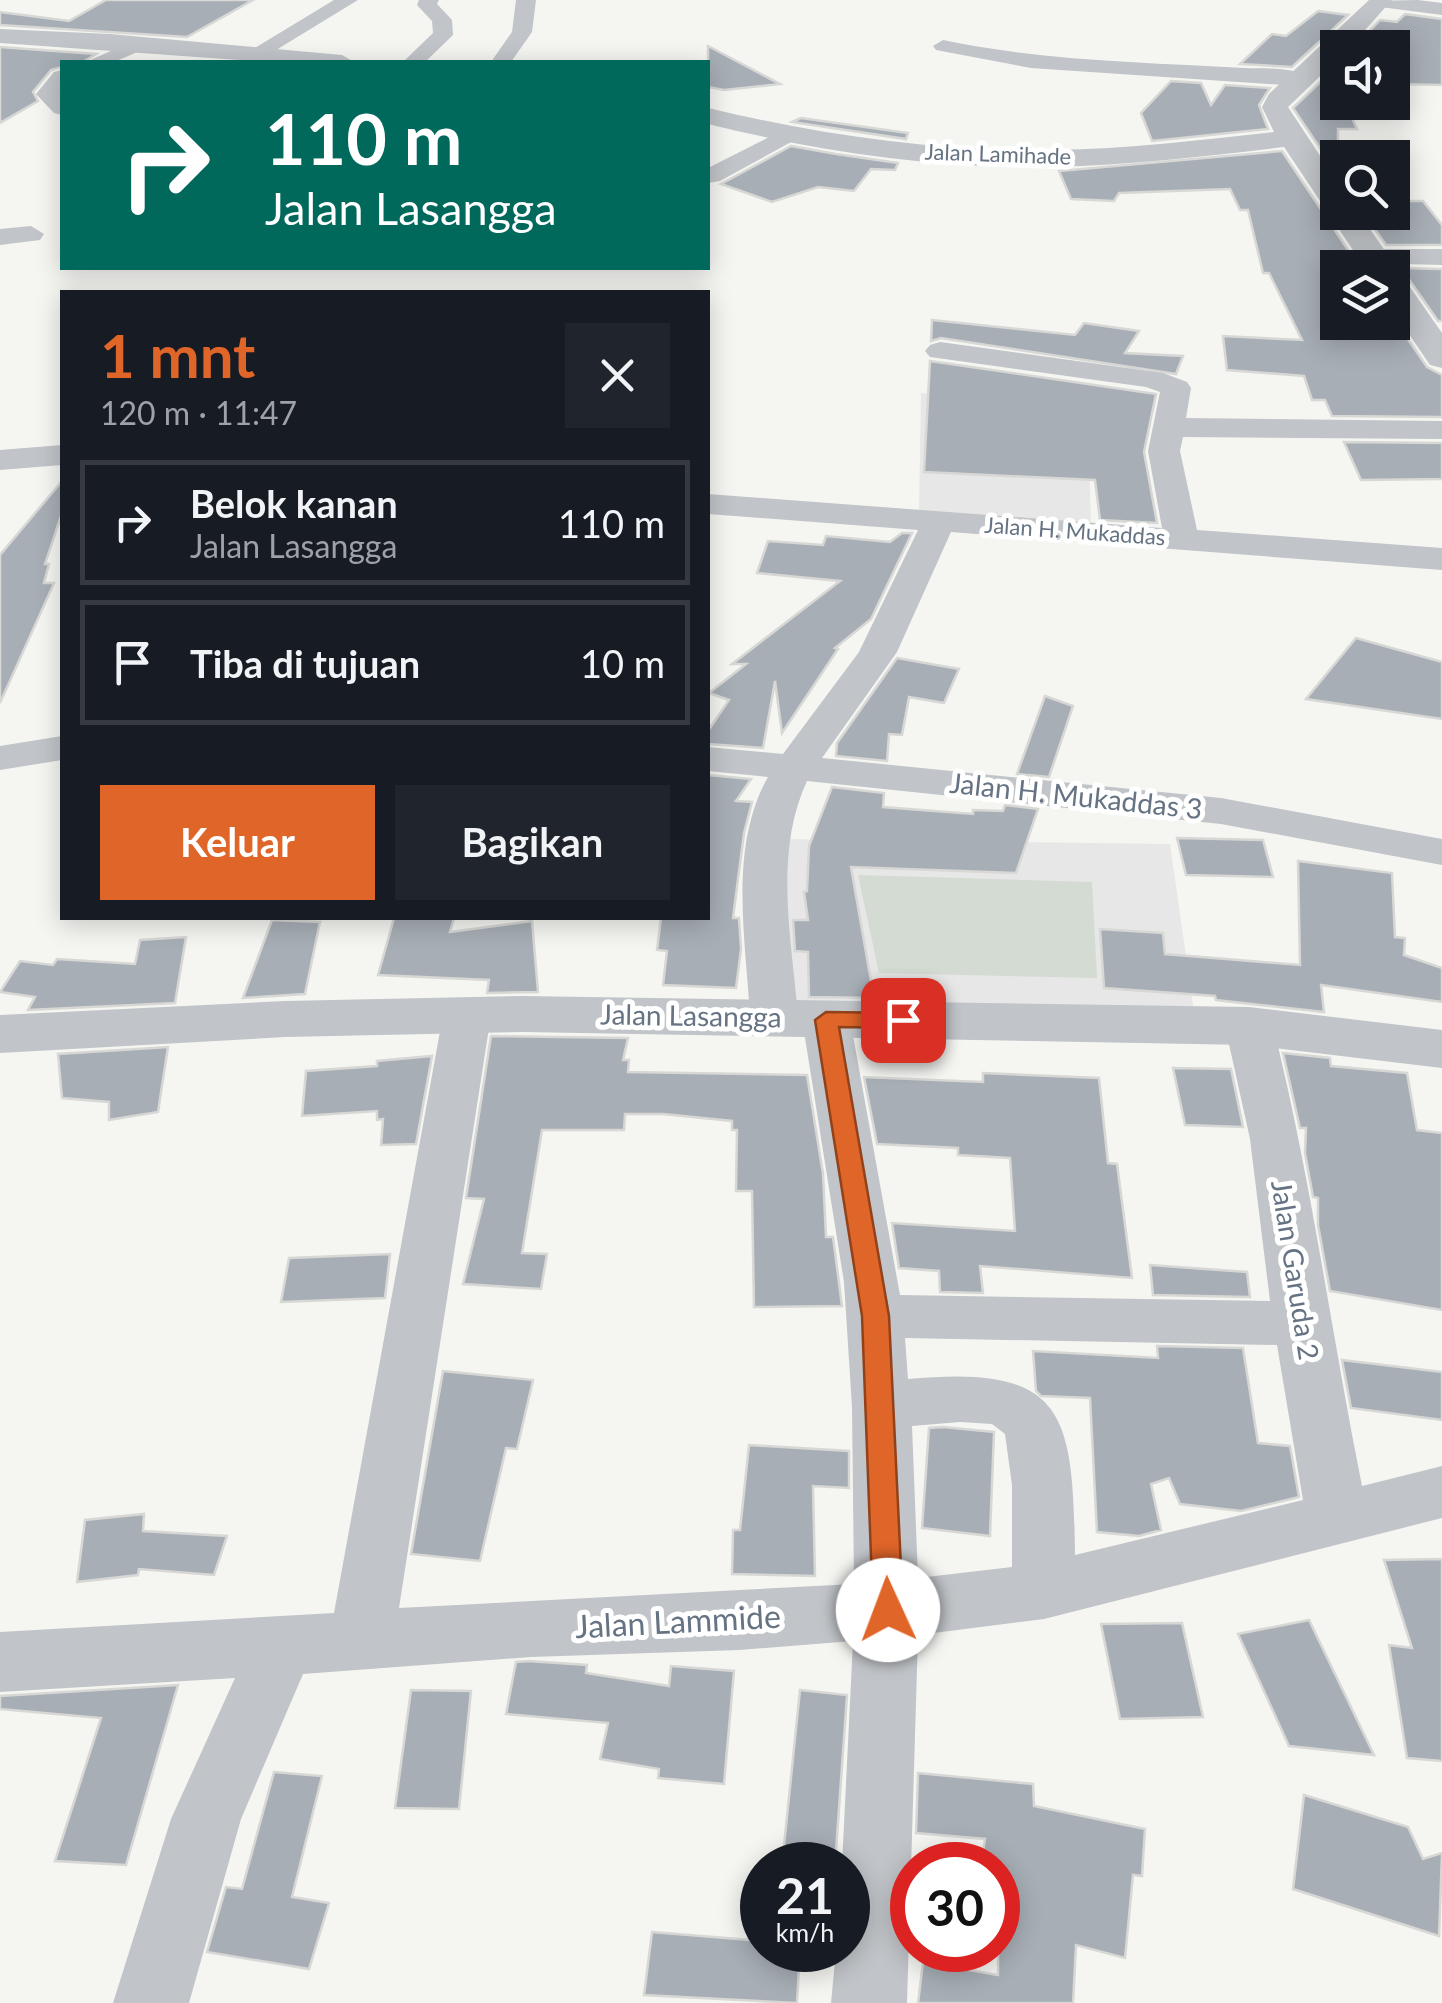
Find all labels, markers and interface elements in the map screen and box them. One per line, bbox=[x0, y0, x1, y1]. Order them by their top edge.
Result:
map controls bbox=[1320, 30, 1410, 340]
button: sound bbox=[1320, 30, 1410, 120]
text: 110 m bbox=[265, 96, 462, 180]
icon: right bbox=[100, 100, 230, 230]
street label: Jalan Lamihade bbox=[924, 137, 1072, 170]
button: search bbox=[1320, 140, 1410, 230]
text: Jalan Lasangga bbox=[265, 181, 557, 235]
button: layers bbox=[1320, 250, 1410, 340]
text: 1 mnt bbox=[100, 319, 255, 391]
button: close bbox=[565, 323, 670, 428]
text: 120 m · 11:47 bbox=[100, 393, 297, 432]
text: Belok kanan bbox=[190, 480, 398, 526]
icon: right bbox=[105, 495, 160, 550]
text: 110 m bbox=[558, 500, 665, 546]
street label: Jalan H. Mukaddas bbox=[984, 511, 1166, 550]
text: Jalan Lasangga bbox=[190, 526, 397, 565]
icon: arrive bbox=[105, 635, 160, 690]
text: Tiba di tujuan bbox=[190, 640, 420, 686]
text: 10 m bbox=[580, 640, 665, 686]
street label: Jalan H. Mukaddas 3 bbox=[948, 765, 1204, 825]
button: Keluar bbox=[100, 785, 375, 900]
button: Bagikan bbox=[395, 785, 670, 900]
pin bbox=[861, 978, 946, 1063]
icon: arrive bbox=[876, 993, 931, 1048]
street label: Jalan Lasangga bbox=[600, 996, 782, 1034]
street label: Jalan Garuda 2 bbox=[1265, 1178, 1327, 1362]
position arrow bbox=[836, 1558, 940, 1662]
street label: Jalan Lammide bbox=[574, 1596, 782, 1645]
speed limit sign: 30 bbox=[890, 1842, 1020, 1972]
text: 21 bbox=[776, 1865, 834, 1925]
text: km/h bbox=[776, 1917, 834, 1947]

